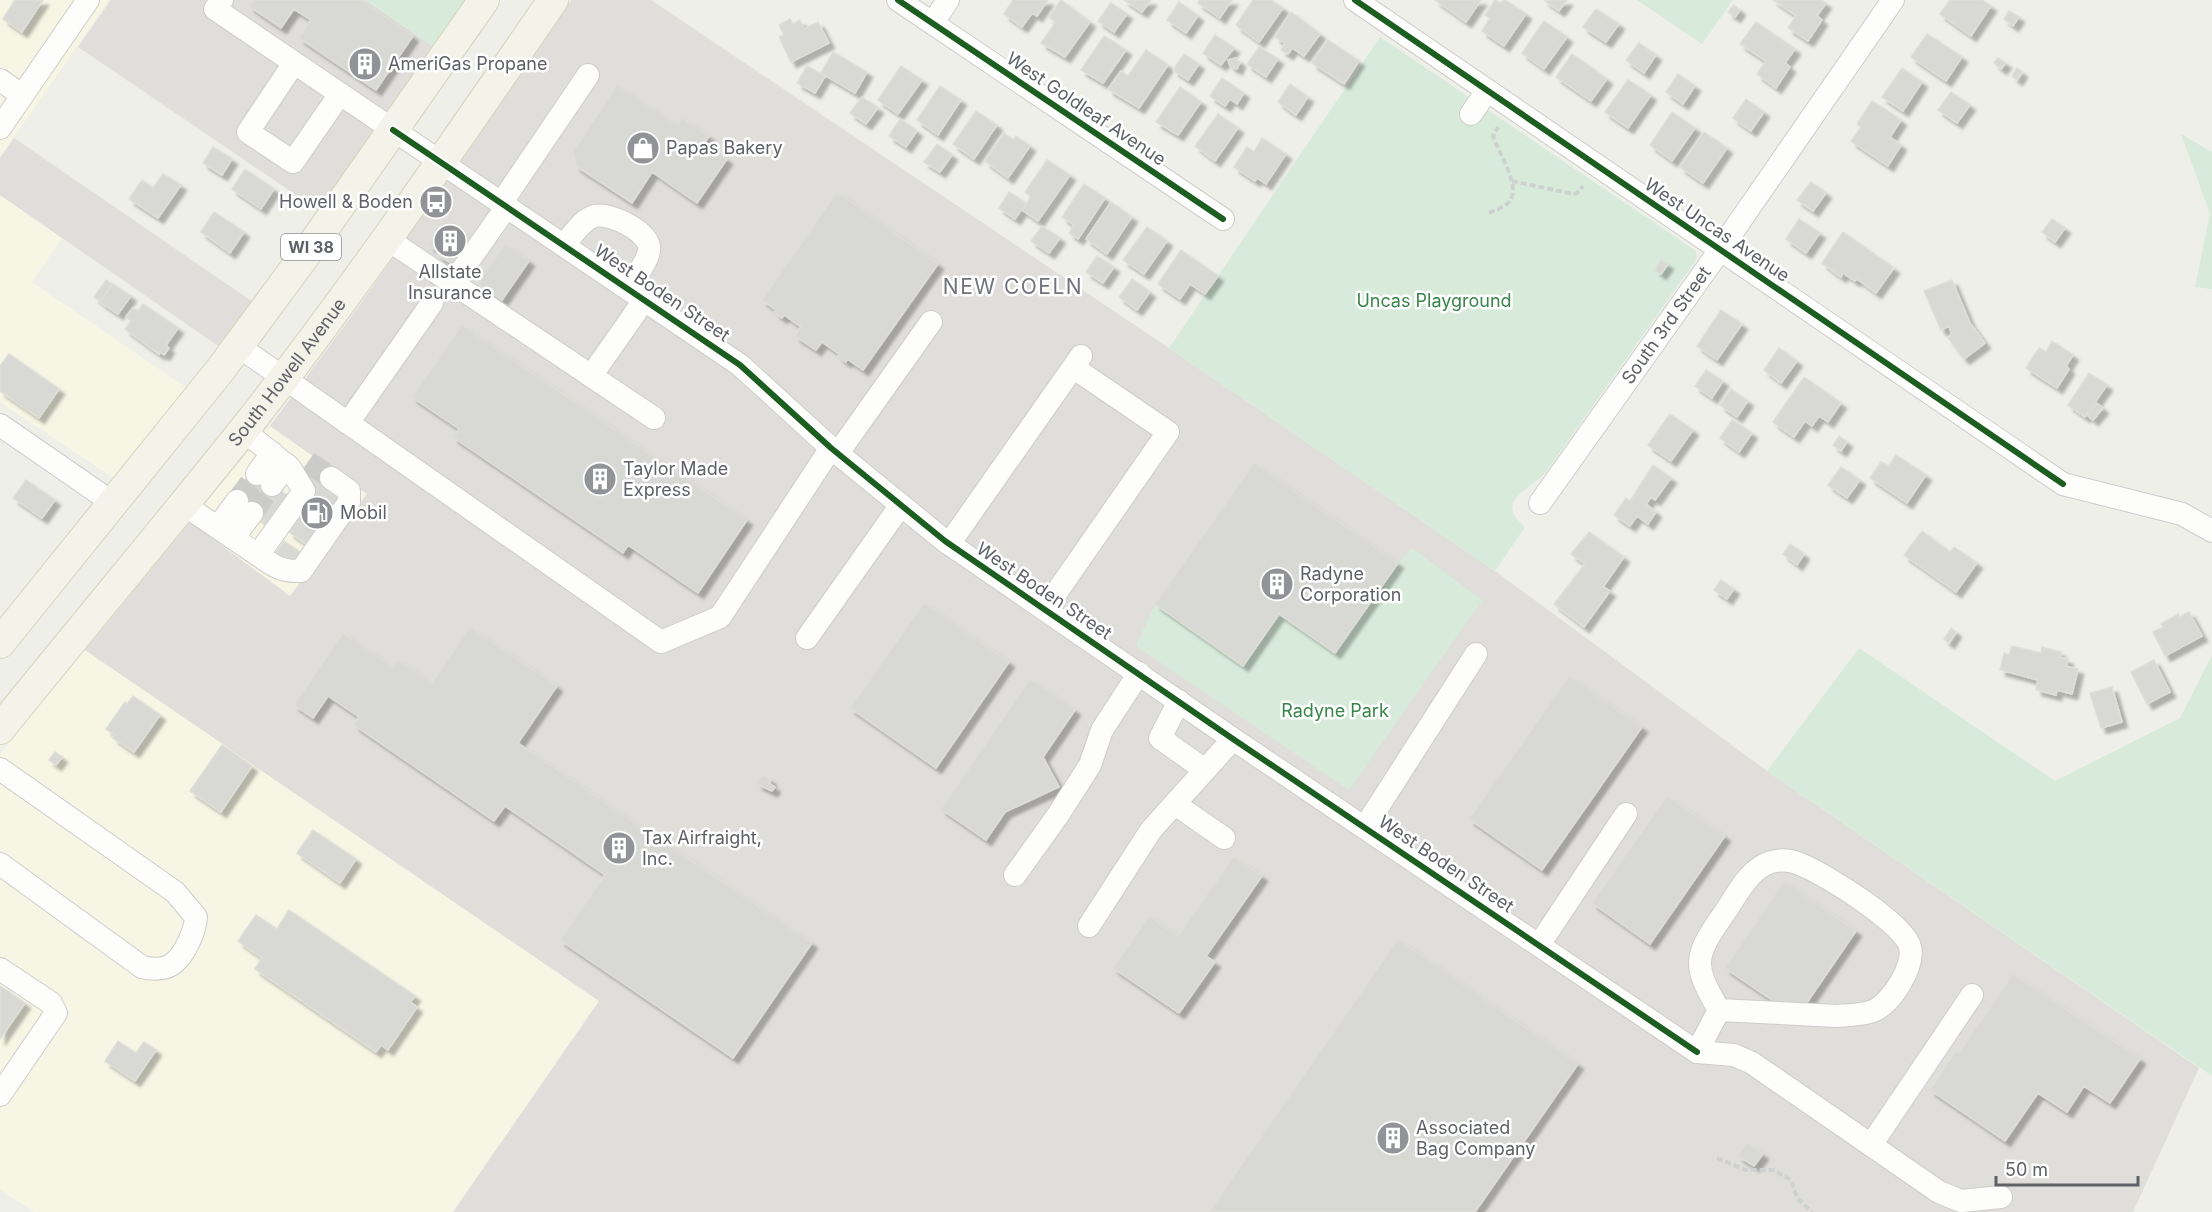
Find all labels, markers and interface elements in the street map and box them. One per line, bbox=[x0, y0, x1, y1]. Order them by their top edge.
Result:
building icon: AmeriGas Propane bbox=[347, 46, 383, 82]
street label: West Goldleaf Avenue bbox=[1003, 47, 1170, 170]
place label: AmeriGas Propane bbox=[388, 53, 547, 74]
shop icon: Papas Bakery bbox=[625, 130, 661, 166]
place label: Papas Bakery bbox=[666, 137, 783, 158]
street label: West Uncas Avenue bbox=[1641, 173, 1794, 286]
bus stop icon: Howell & Boden bbox=[418, 184, 454, 220]
place label: Howell & Boden bbox=[279, 191, 413, 212]
building icon: Allstate Insurance bbox=[432, 223, 468, 259]
road number: WI 38 bbox=[281, 234, 341, 260]
street label: West Boden Street bbox=[591, 240, 734, 346]
place label: Allstate Insurance bbox=[408, 261, 492, 303]
street label: South 3rd Street bbox=[1617, 262, 1715, 388]
district label: NEW COELN bbox=[943, 274, 1083, 299]
park label: Uncas Playground bbox=[1356, 290, 1512, 311]
street label: South Howell Avenue bbox=[224, 294, 350, 450]
place label: Taylor Made Express bbox=[623, 458, 728, 500]
building icon: Taylor Made Express bbox=[582, 461, 618, 497]
fuel station icon: Mobil bbox=[299, 495, 335, 531]
place label: Mobil bbox=[340, 502, 387, 523]
street label: West Boden Street bbox=[973, 538, 1116, 644]
place label: Radyne Corporation bbox=[1300, 563, 1401, 605]
building icon: Radyne Corporation bbox=[1259, 566, 1295, 602]
park label: Radyne Park bbox=[1281, 700, 1389, 721]
street label: West Boden Street bbox=[1375, 811, 1518, 917]
place label: Tax Airfraight, Inc. bbox=[642, 827, 762, 869]
building icon: Tax Airfraight, Inc. bbox=[601, 830, 637, 866]
place label: Associated Bag Company bbox=[1416, 1117, 1536, 1159]
building icon: Associated Bag Company bbox=[1375, 1120, 1411, 1156]
scale bar bbox=[1996, 1149, 2138, 1187]
text: 50 m bbox=[2005, 1159, 2048, 1180]

